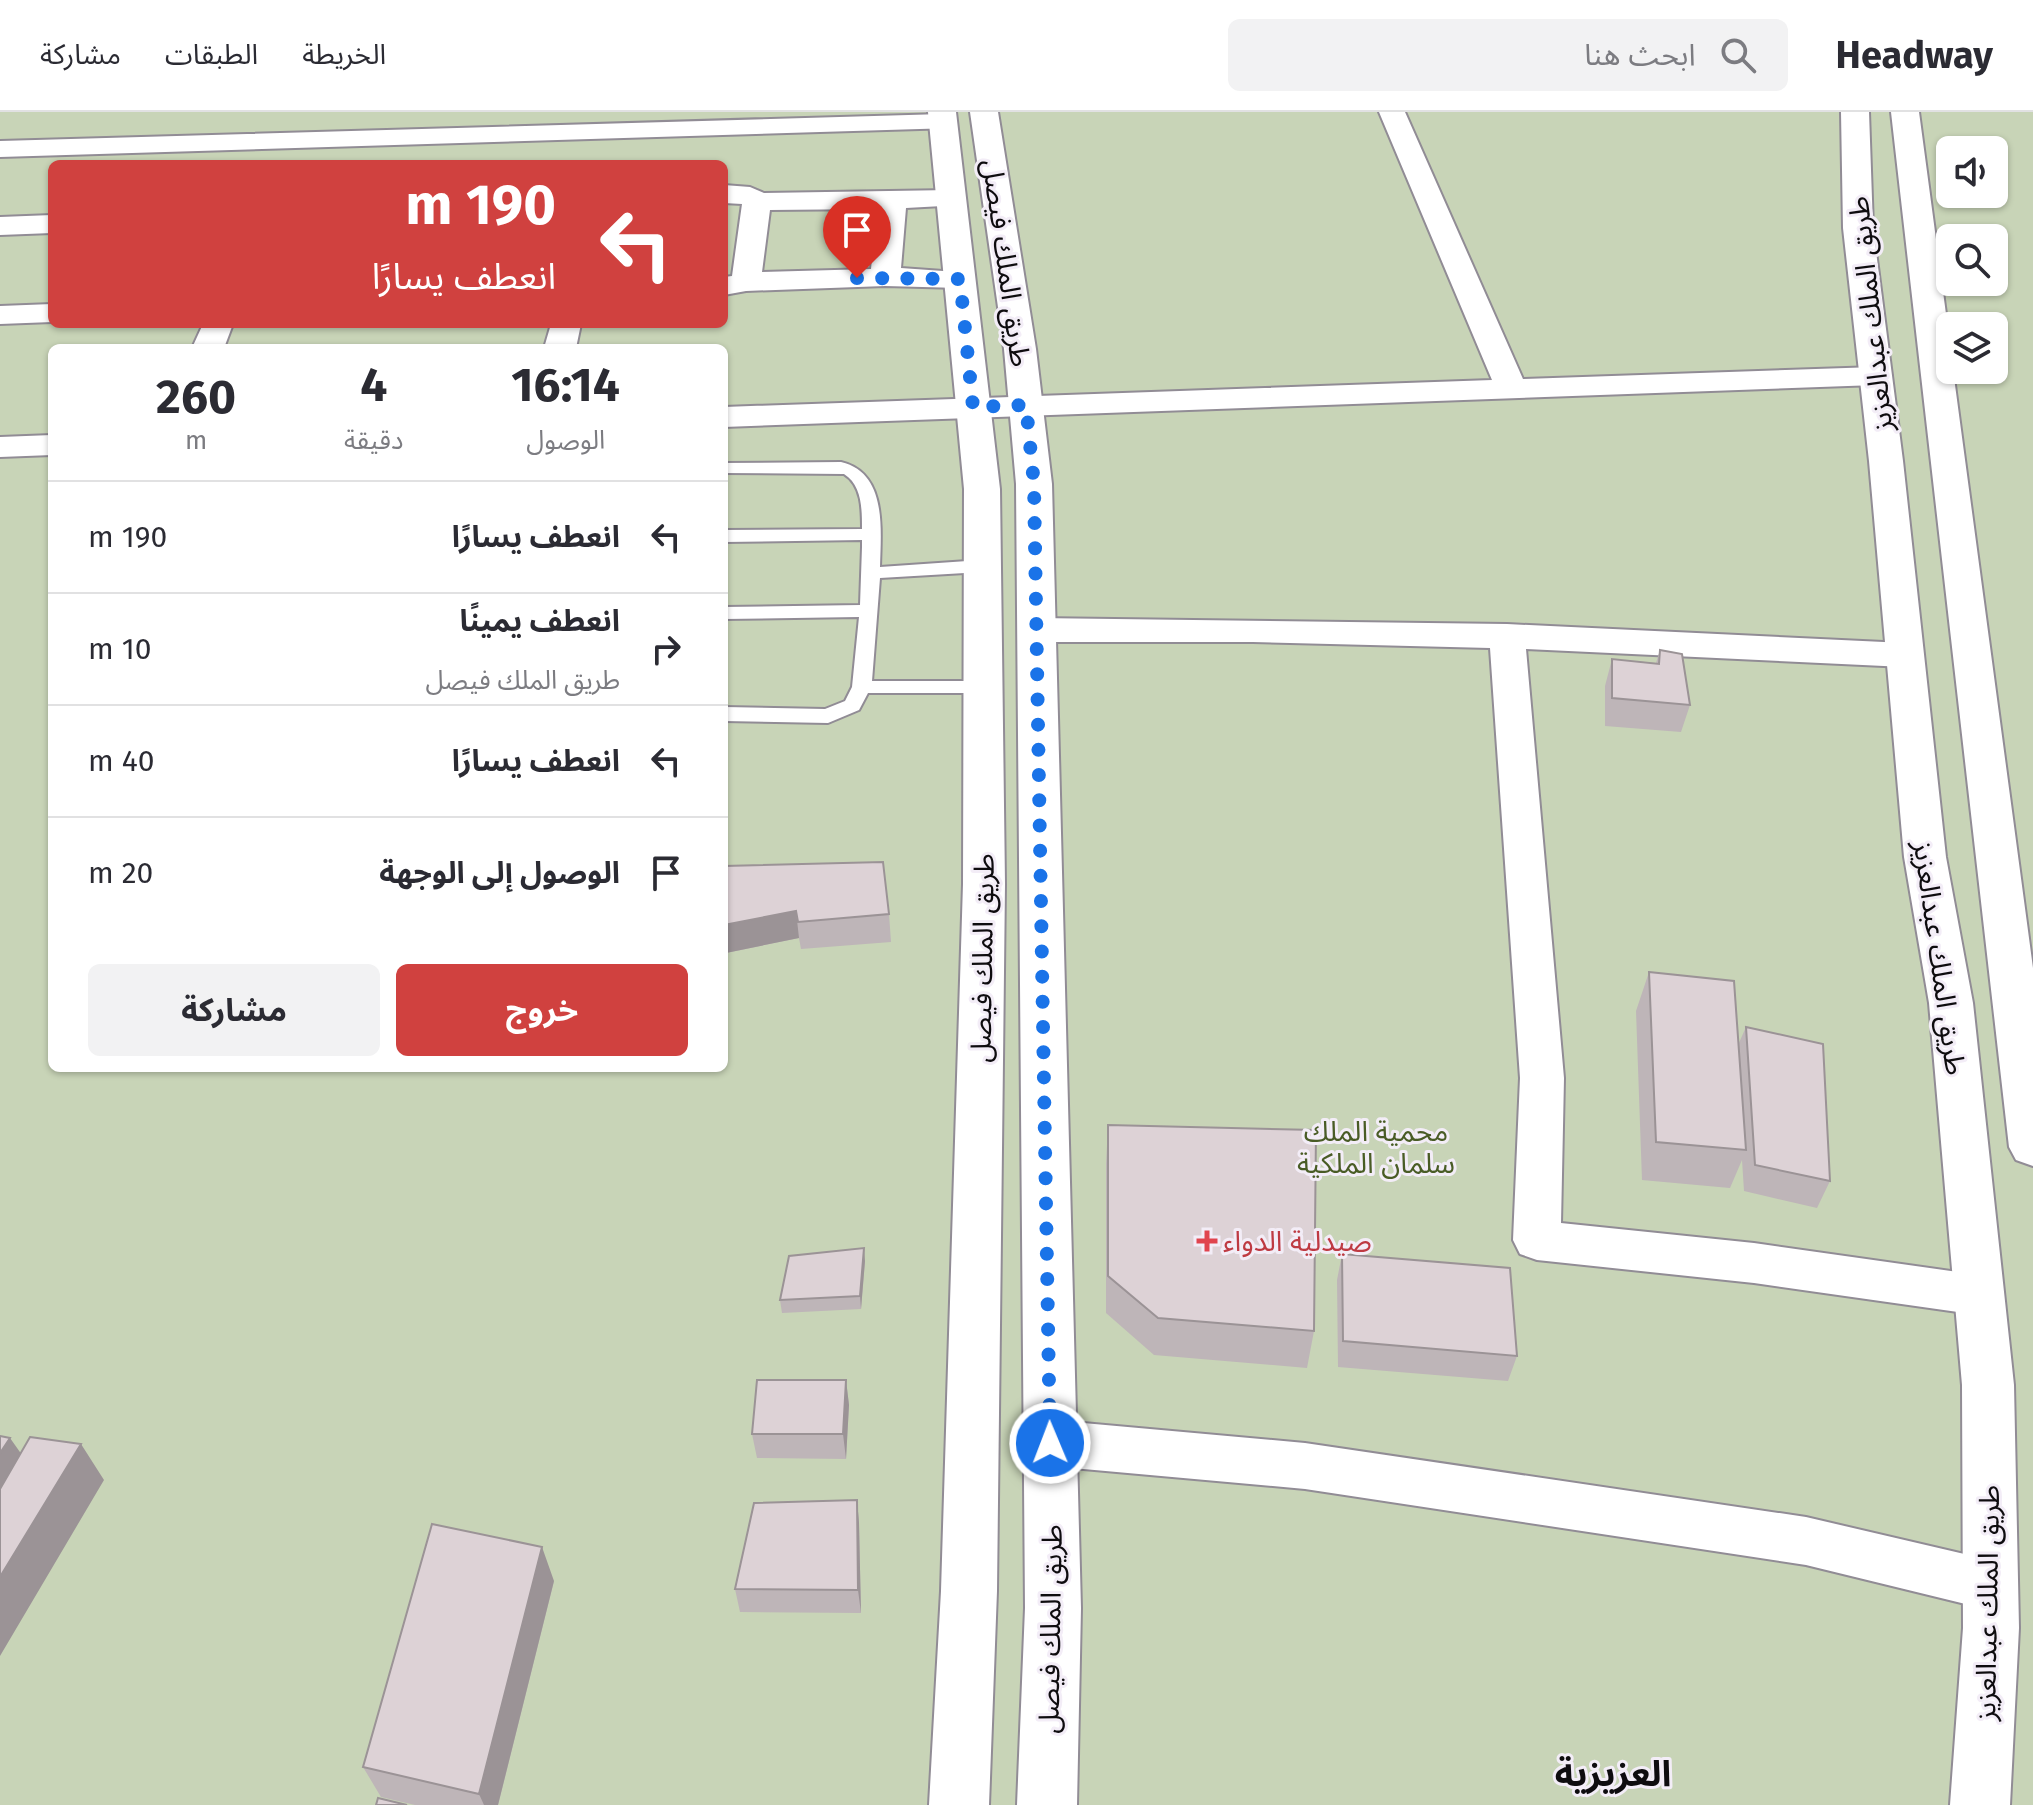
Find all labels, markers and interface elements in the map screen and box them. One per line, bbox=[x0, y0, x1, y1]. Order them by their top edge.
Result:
search box bbox=[1228, 19, 1788, 91]
text: Headway bbox=[1836, 32, 1993, 78]
icon: search bbox=[1716, 33, 1760, 77]
text: ابحث هنا bbox=[1584, 37, 1696, 73]
text: مشاركة bbox=[40, 38, 121, 71]
text: الطبقات bbox=[165, 38, 258, 71]
text: الخريطة bbox=[302, 38, 386, 71]
map controls bbox=[1936, 136, 2008, 384]
button: sound bbox=[1936, 136, 2008, 208]
street label: طريق الملك فيصل bbox=[975, 157, 1037, 369]
text: 190 m bbox=[405, 172, 556, 239]
icon: left bbox=[584, 192, 688, 296]
street label: طريق الملك عبدالعزيز bbox=[1842, 195, 1900, 434]
pin bbox=[823, 196, 891, 278]
icon: arrive bbox=[835, 208, 879, 252]
button: search bbox=[1936, 224, 2008, 296]
text: انعطف يسارًا bbox=[372, 255, 556, 299]
button: layers bbox=[1936, 312, 2008, 384]
text: 4 bbox=[360, 356, 387, 414]
text: 16:14 bbox=[511, 356, 620, 414]
text: 260 bbox=[156, 368, 236, 426]
text: m bbox=[185, 425, 207, 456]
text: دقيقة bbox=[344, 425, 403, 456]
text: الوصول bbox=[526, 425, 605, 456]
icon: left bbox=[644, 515, 688, 559]
text: 190 m bbox=[88, 519, 167, 555]
text: انعطف يسارًا bbox=[452, 519, 620, 555]
text: انعطف يمينًا bbox=[460, 603, 620, 639]
icon: right bbox=[644, 627, 688, 671]
text: 10 m bbox=[88, 631, 151, 667]
text: طريق الملك فيصل bbox=[426, 665, 620, 696]
icon: left bbox=[644, 739, 688, 783]
text: 40 m bbox=[88, 743, 154, 779]
text: انعطف يسارًا bbox=[452, 743, 620, 779]
street label: طريق الملك عبدالعزيز bbox=[1906, 838, 1972, 1077]
icon: arrive bbox=[644, 851, 688, 895]
street label: طريق الملك فيصل bbox=[964, 853, 1002, 1063]
text: 20 m bbox=[88, 855, 153, 891]
text: الوصول إلى الوجهة bbox=[379, 855, 620, 891]
button: مشاركة bbox=[88, 964, 380, 1056]
button: خروج bbox=[396, 964, 688, 1056]
park label: محمية الملك سلمان الملكية bbox=[1297, 1115, 1455, 1180]
place label: صيدلية الدواء bbox=[1223, 1225, 1372, 1258]
marker: صيدلية الدواء bbox=[1198, 1232, 1216, 1250]
position arrow bbox=[1008, 1401, 1092, 1485]
street label: طريق الملك عبدالعزيز bbox=[1969, 1485, 2007, 1722]
street label: طريق الملك فيصل bbox=[1032, 1524, 1070, 1734]
district label: العزيزية bbox=[1555, 1752, 1671, 1796]

